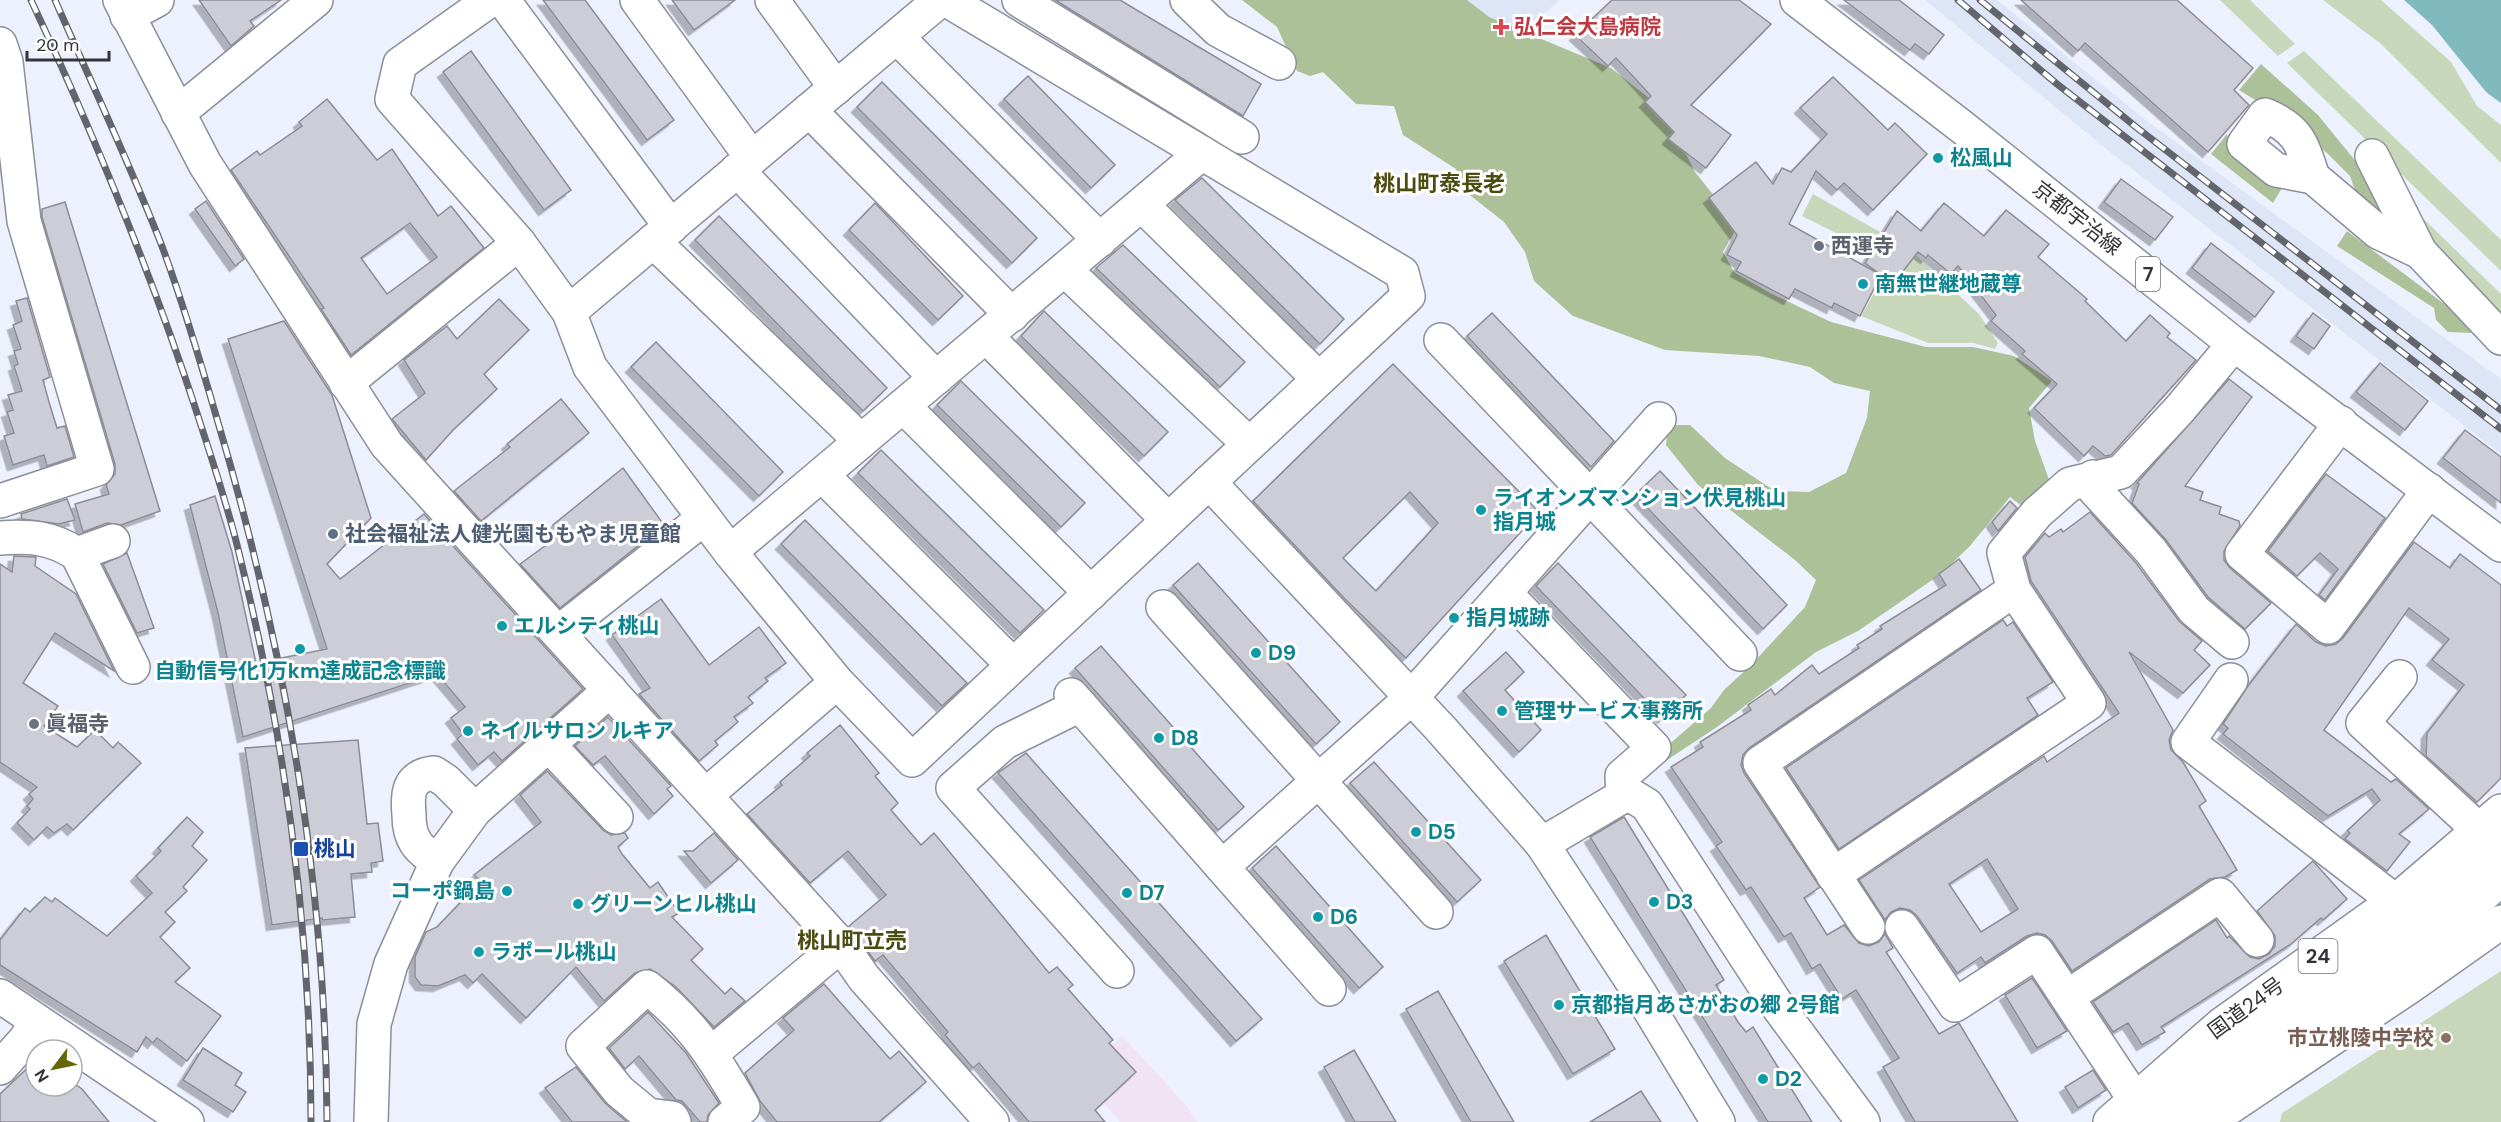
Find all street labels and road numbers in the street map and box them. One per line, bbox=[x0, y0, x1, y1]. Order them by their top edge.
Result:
street label: 京都宇治線 bbox=[2027, 175, 2127, 261]
road number: 7 bbox=[2136, 257, 2160, 291]
road number: 24 bbox=[2298, 939, 2338, 973]
street label: 国道24号 bbox=[2202, 971, 2290, 1045]

